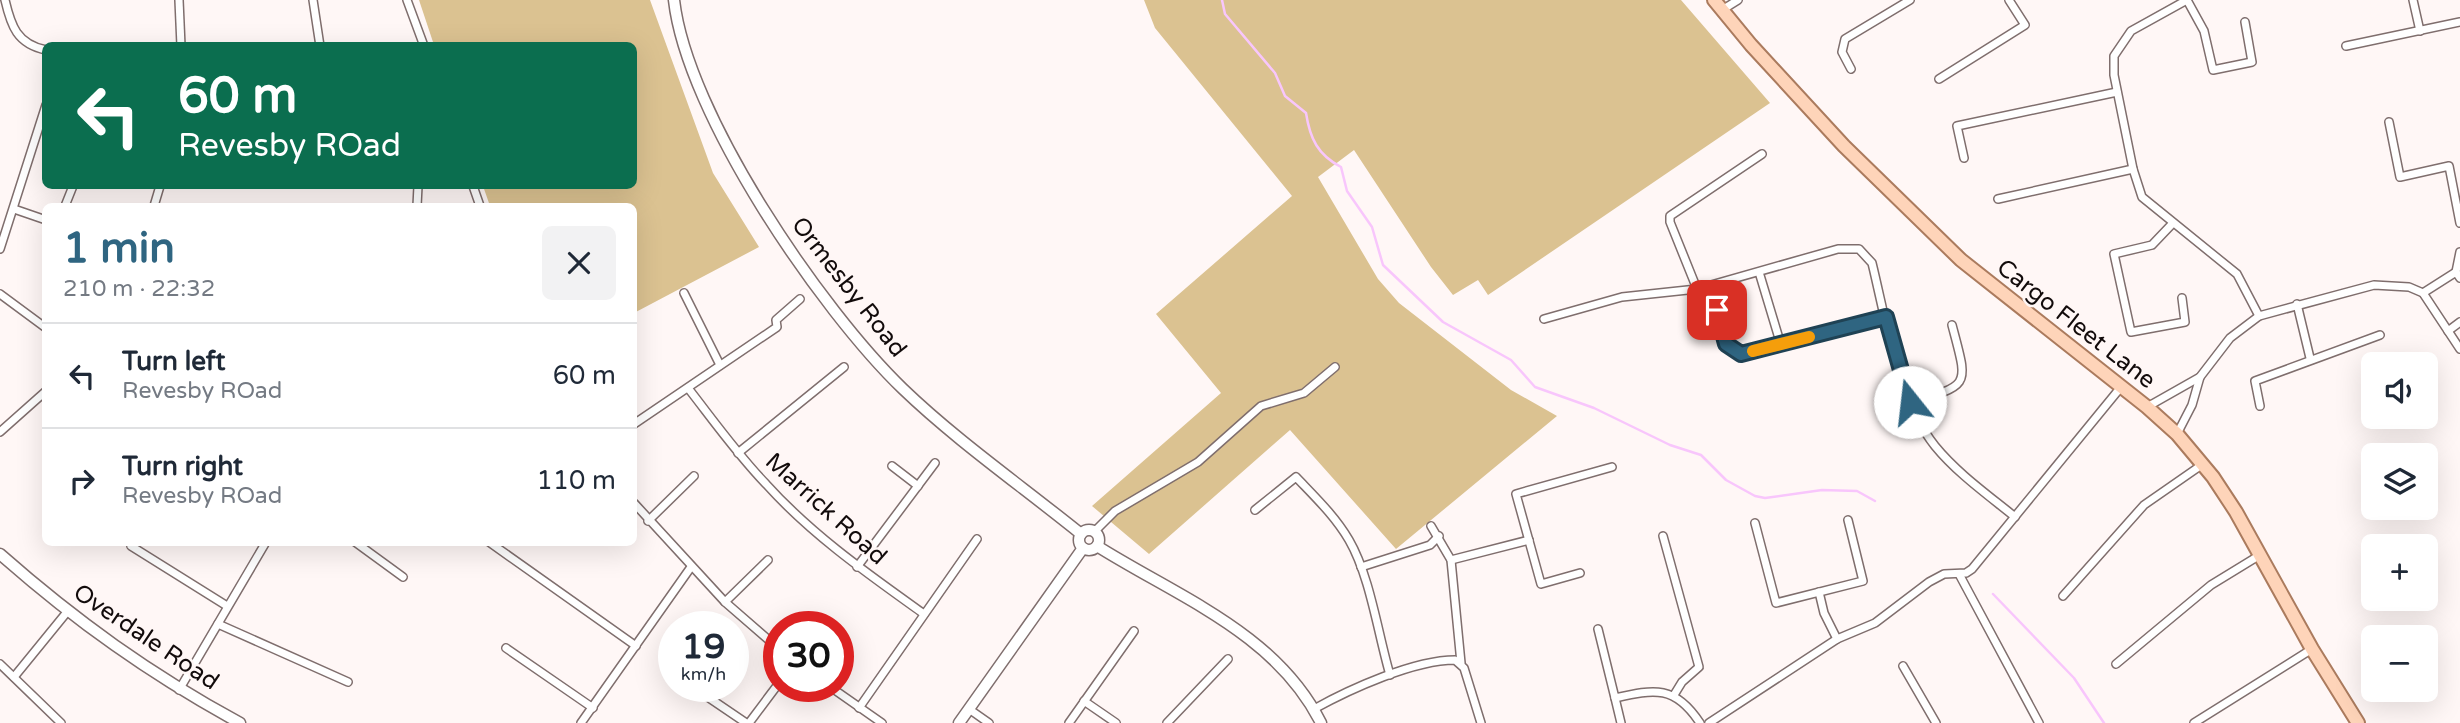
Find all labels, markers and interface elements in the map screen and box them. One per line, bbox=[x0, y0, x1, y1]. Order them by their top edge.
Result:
text: 60 m bbox=[178, 67, 297, 126]
icon: left bbox=[63, 70, 154, 161]
text: Revesby ROad bbox=[178, 127, 401, 165]
street label: Ormesby Road bbox=[785, 211, 913, 363]
text: 1 min bbox=[63, 223, 175, 274]
button: close bbox=[542, 226, 616, 300]
street label: Cargo Fleet Lane bbox=[1991, 253, 2161, 395]
text: 210 m · 22:32 bbox=[63, 275, 215, 303]
pin bbox=[1687, 280, 1747, 340]
icon: arrive bbox=[1698, 291, 1736, 329]
text: Turn left bbox=[122, 346, 225, 377]
map controls bbox=[2361, 352, 2438, 702]
button: sound bbox=[2361, 352, 2438, 429]
icon: left bbox=[63, 357, 101, 395]
text: 60 m bbox=[553, 360, 616, 391]
position arrow bbox=[1873, 365, 1947, 439]
text: Revesby ROad bbox=[122, 377, 282, 405]
button: layers bbox=[2361, 443, 2438, 520]
street label: Marrick Road bbox=[759, 447, 893, 571]
text: Turn right bbox=[122, 451, 243, 482]
icon: right bbox=[63, 462, 101, 500]
text: 110 m bbox=[536, 465, 616, 496]
text: Revesby ROad bbox=[122, 482, 282, 510]
button: + bbox=[2361, 534, 2438, 611]
street label: Overdale Road bbox=[68, 578, 224, 696]
speed limit sign: 30 bbox=[763, 611, 854, 702]
button: − bbox=[2361, 625, 2438, 702]
text: 19 bbox=[682, 626, 725, 668]
text: km/h bbox=[681, 663, 726, 685]

